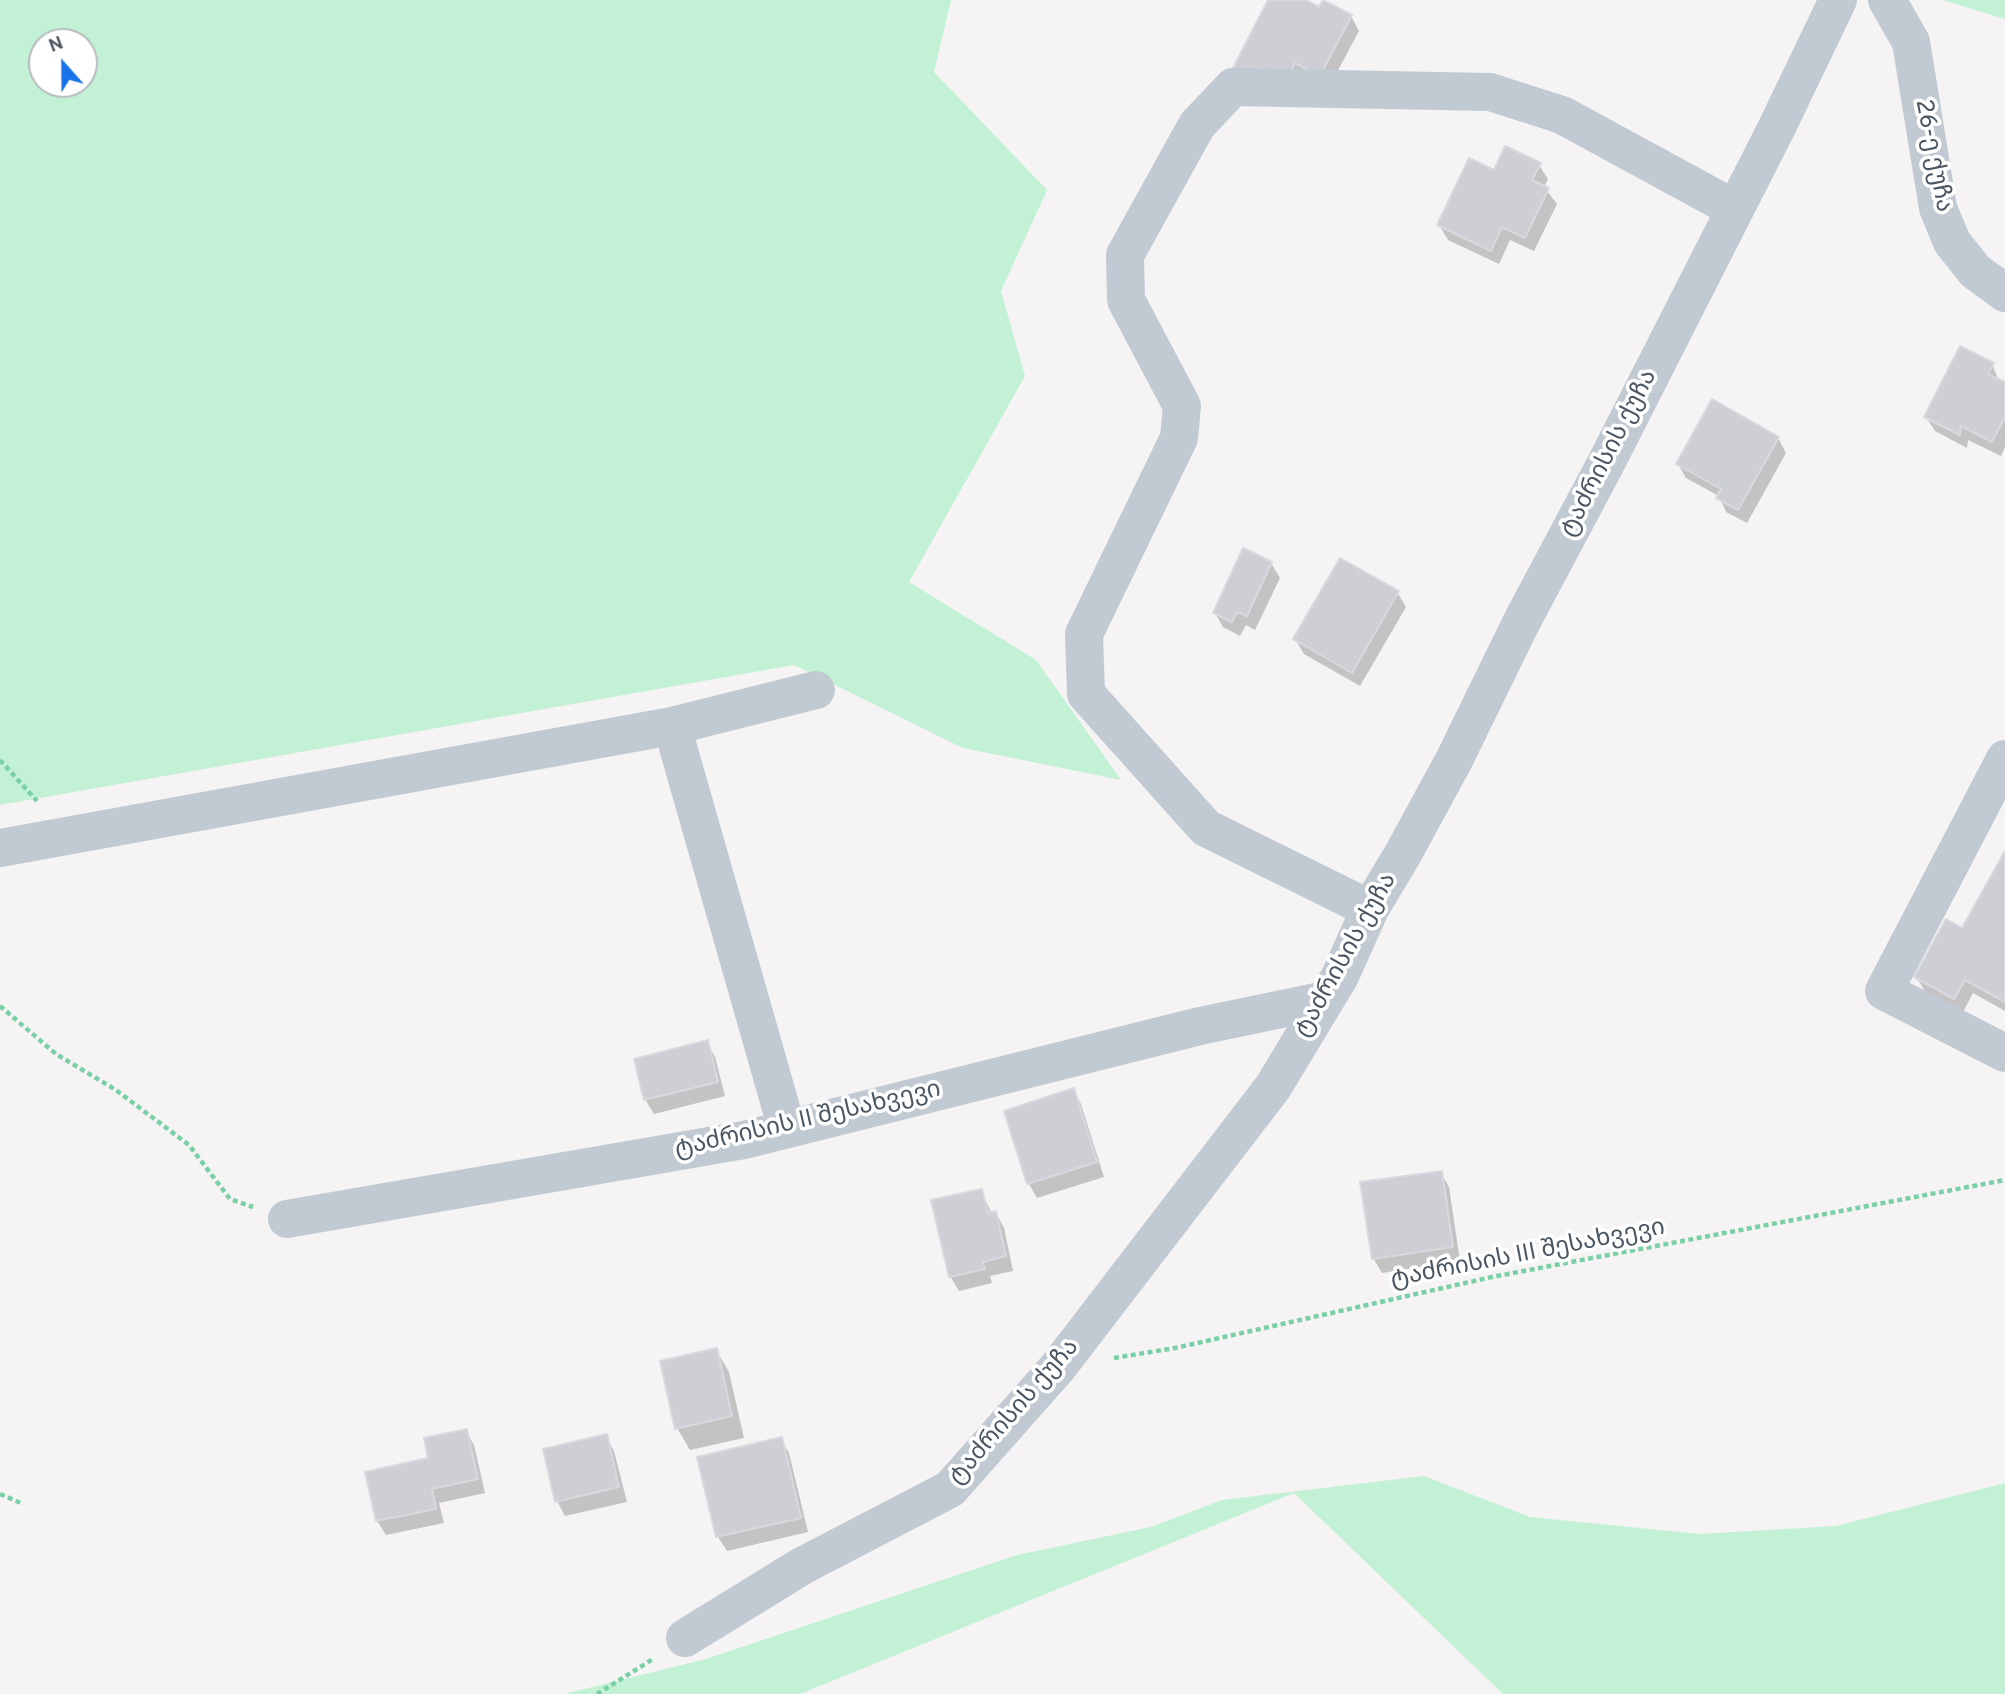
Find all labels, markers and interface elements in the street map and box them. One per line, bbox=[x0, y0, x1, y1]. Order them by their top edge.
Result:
north arrow bbox=[28, 28, 98, 98]
text: N bbox=[46, 32, 67, 59]
street label: 26-ე ქუჩა bbox=[1907, 97, 1957, 215]
street label: ტაძრისის ქუჩა bbox=[1555, 366, 1665, 542]
street label: ტაძრისის ქუჩა bbox=[1290, 869, 1404, 1043]
street label: ტაძრისის II შესახვევი bbox=[672, 1076, 944, 1166]
street label: ტაძრისის III შესახვევი bbox=[1388, 1214, 1668, 1296]
street label: ტაძრისის ქუჩა bbox=[944, 1334, 1086, 1492]

